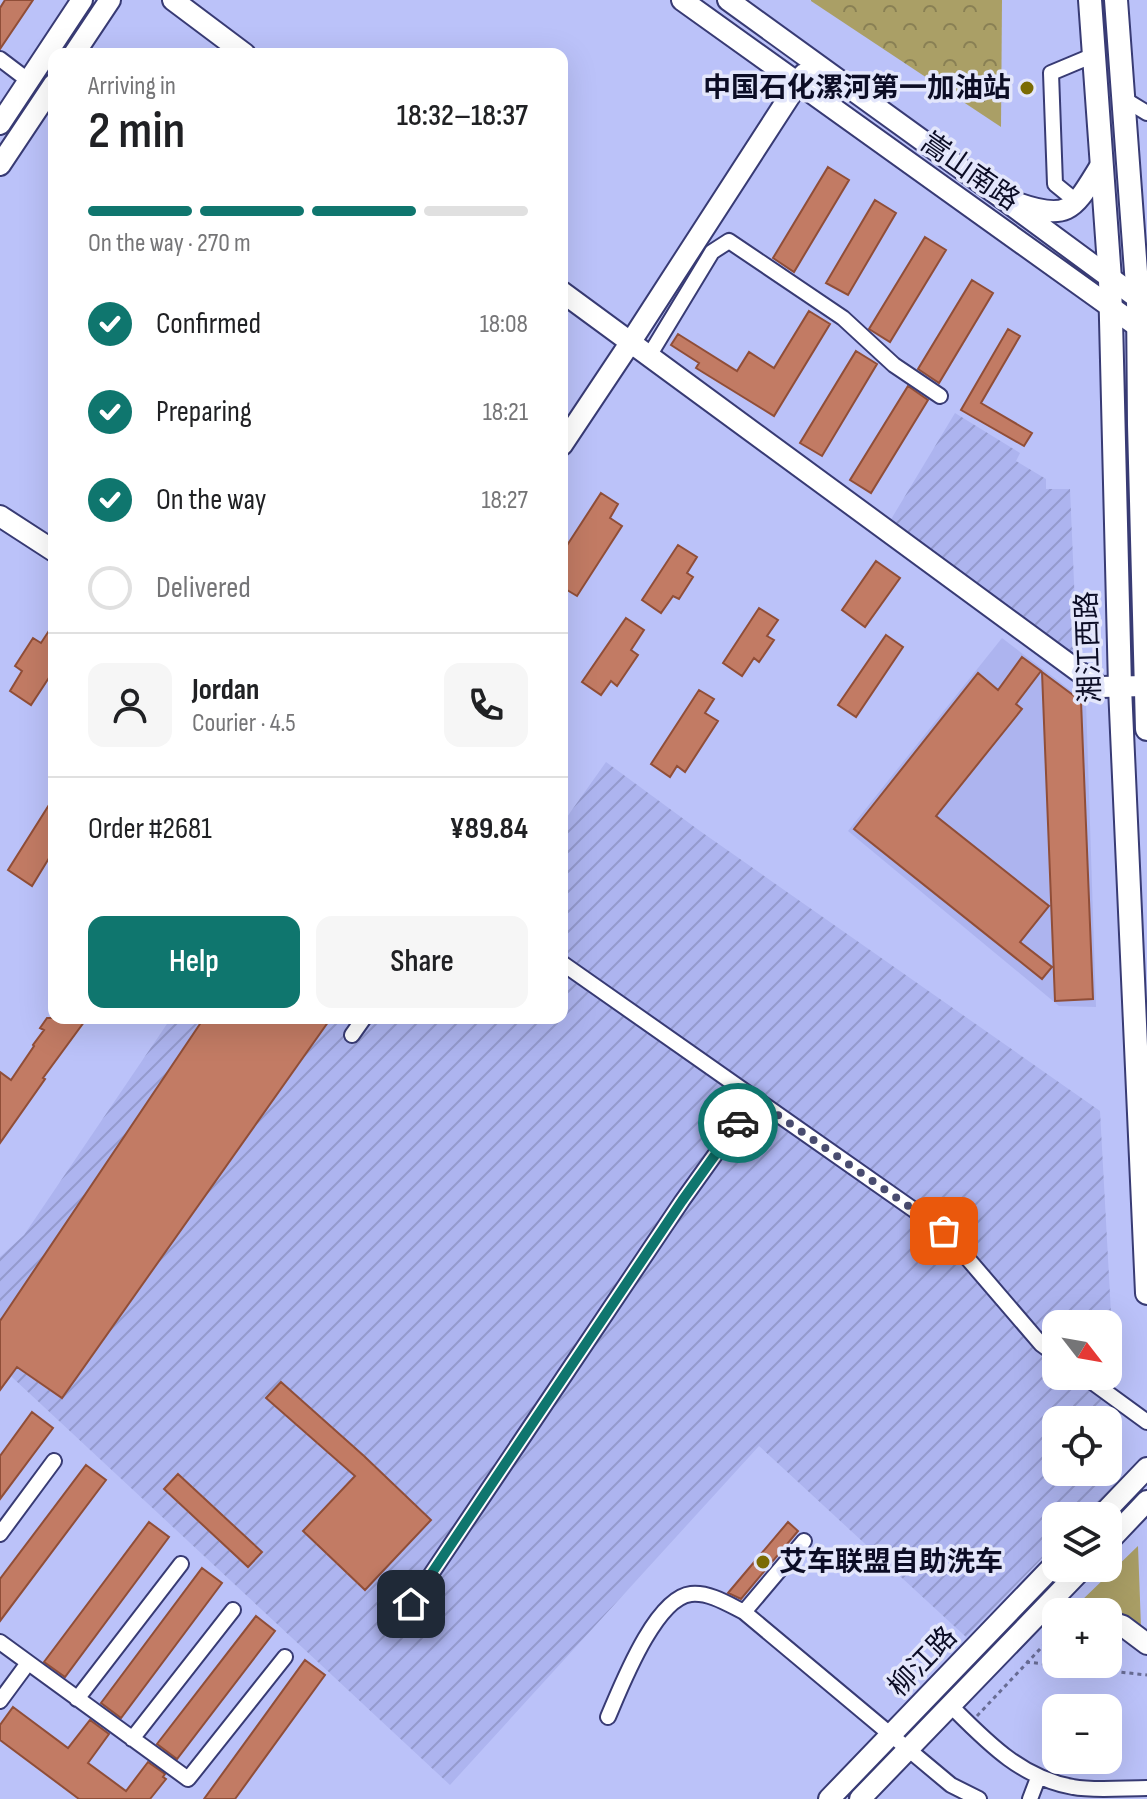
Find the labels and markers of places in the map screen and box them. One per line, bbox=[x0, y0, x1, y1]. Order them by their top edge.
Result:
place label: 中国石化漯河第一加油站 bbox=[703, 72, 1011, 105]
marker: 中国石化漯河第一加油站 bbox=[1018, 79, 1036, 97]
pin bbox=[910, 1197, 978, 1265]
place label: 艾车联盟自助洗车 bbox=[779, 1546, 1003, 1579]
marker: 艾车联盟自助洗车 bbox=[754, 1553, 772, 1571]
pin bbox=[377, 1570, 445, 1638]

